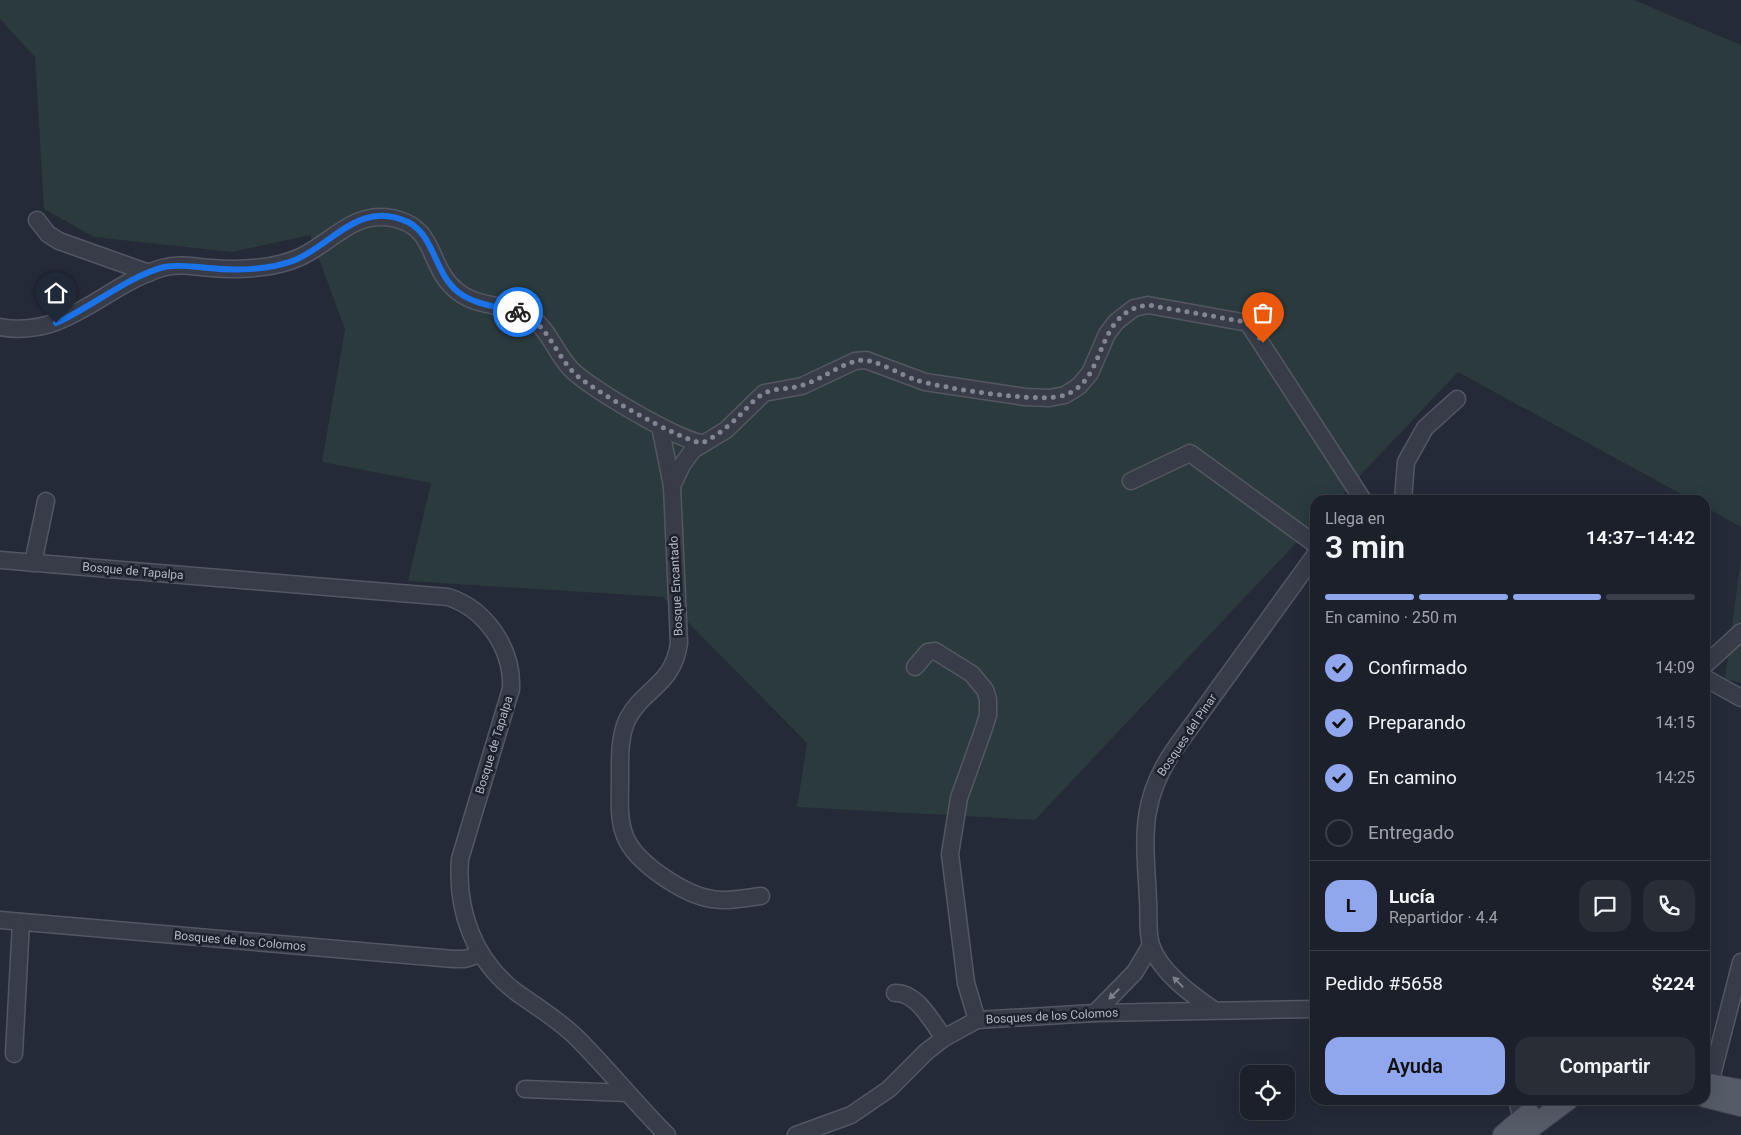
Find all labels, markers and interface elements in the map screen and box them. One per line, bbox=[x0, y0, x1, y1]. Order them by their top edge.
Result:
pin bbox=[35, 272, 77, 323]
icon: home bbox=[42, 279, 70, 307]
courier bbox=[493, 287, 543, 337]
pin bbox=[1242, 292, 1284, 343]
icon: bike bbox=[504, 298, 532, 326]
icon: bag bbox=[1249, 299, 1277, 327]
text: Llega en bbox=[1325, 509, 1385, 528]
text: 14:37–14:42 bbox=[1586, 526, 1695, 549]
text: 3 min bbox=[1325, 528, 1405, 566]
street label: Bosque Encantado bbox=[666, 535, 686, 636]
street label: Bosque de Tapalpa bbox=[82, 560, 184, 582]
text: En camino · 250 m bbox=[1325, 608, 1457, 627]
icon: check bbox=[1325, 654, 1353, 682]
text: Confirmado bbox=[1368, 656, 1467, 679]
text: 14:09 bbox=[1655, 658, 1695, 677]
street label: Bosques del Pinar bbox=[1154, 691, 1220, 779]
street label: Bosque de Tapalpa bbox=[472, 694, 516, 796]
icon: check bbox=[1325, 709, 1353, 737]
text: Preparando bbox=[1368, 711, 1466, 734]
text: 14:15 bbox=[1655, 713, 1695, 732]
icon: check bbox=[1325, 764, 1353, 792]
text: En camino bbox=[1368, 766, 1457, 789]
text: 14:25 bbox=[1655, 768, 1695, 787]
text: Entregado bbox=[1368, 821, 1454, 844]
button: chat bbox=[1579, 880, 1631, 932]
button: phone bbox=[1643, 880, 1695, 932]
text: Lucía bbox=[1389, 885, 1435, 908]
text: L bbox=[1346, 894, 1356, 917]
text: Repartidor · 4.4 bbox=[1389, 908, 1498, 927]
street label: Bosques de los Colomos bbox=[173, 928, 307, 954]
text: Pedido #5658 bbox=[1325, 972, 1443, 995]
text: $224 bbox=[1651, 972, 1695, 995]
one-way arrow bbox=[1172, 976, 1184, 988]
one-way arrow bbox=[1108, 988, 1120, 1000]
street label: Bosques de los Colomos bbox=[985, 1006, 1119, 1026]
button: Ayuda bbox=[1325, 1037, 1505, 1095]
button: Compartir bbox=[1515, 1037, 1695, 1095]
map controls bbox=[1240, 1065, 1295, 1120]
button: locate bbox=[1240, 1065, 1295, 1120]

